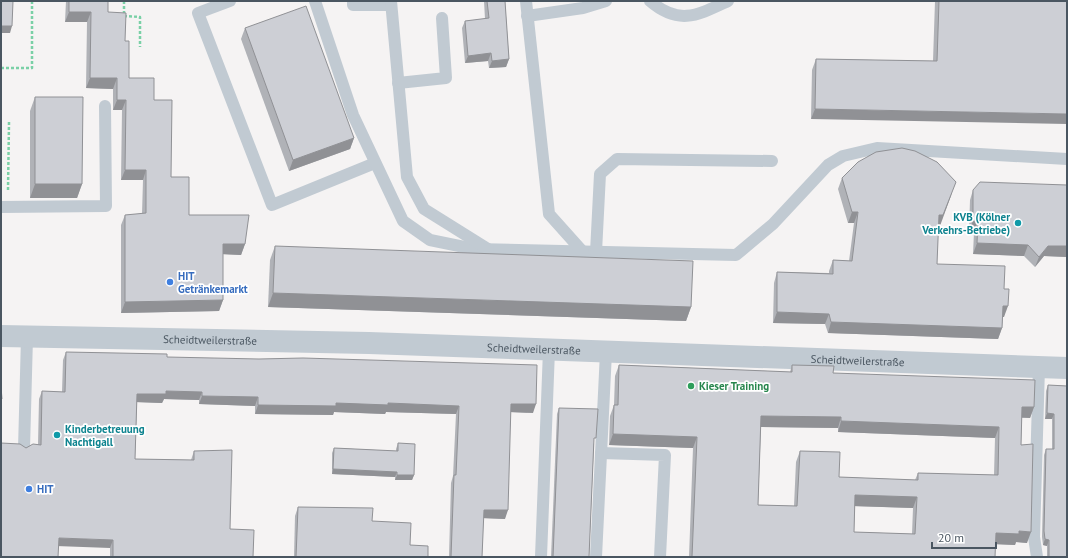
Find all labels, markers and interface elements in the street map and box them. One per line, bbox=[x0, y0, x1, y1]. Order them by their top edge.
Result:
place label: KVB (Kölner Verkehrs-Betriebe) bbox=[921, 210, 1010, 237]
marker: KVB (Kölner Verkehrs-Betriebe) bbox=[1013, 218, 1023, 228]
place label: HIT Getränkemarkt bbox=[178, 269, 248, 296]
marker: HIT Getränkemarkt bbox=[165, 277, 175, 287]
street label: Scheidtweilerstraße bbox=[163, 332, 257, 348]
street label: Scheidtweilerstraße bbox=[487, 340, 581, 358]
street label: Scheidtweilerstraße bbox=[810, 352, 905, 369]
place label: Kieser Training bbox=[699, 379, 769, 393]
marker: Kieser Training bbox=[686, 381, 696, 391]
place label: Kinderbetreuung Nachtigall bbox=[65, 422, 145, 449]
marker: Kinderbetreuung Nachtigall bbox=[52, 430, 62, 440]
place label: HIT bbox=[37, 482, 54, 496]
marker: HIT bbox=[24, 484, 34, 494]
scale bar bbox=[932, 524, 996, 550]
text: 20 m bbox=[938, 530, 964, 545]

